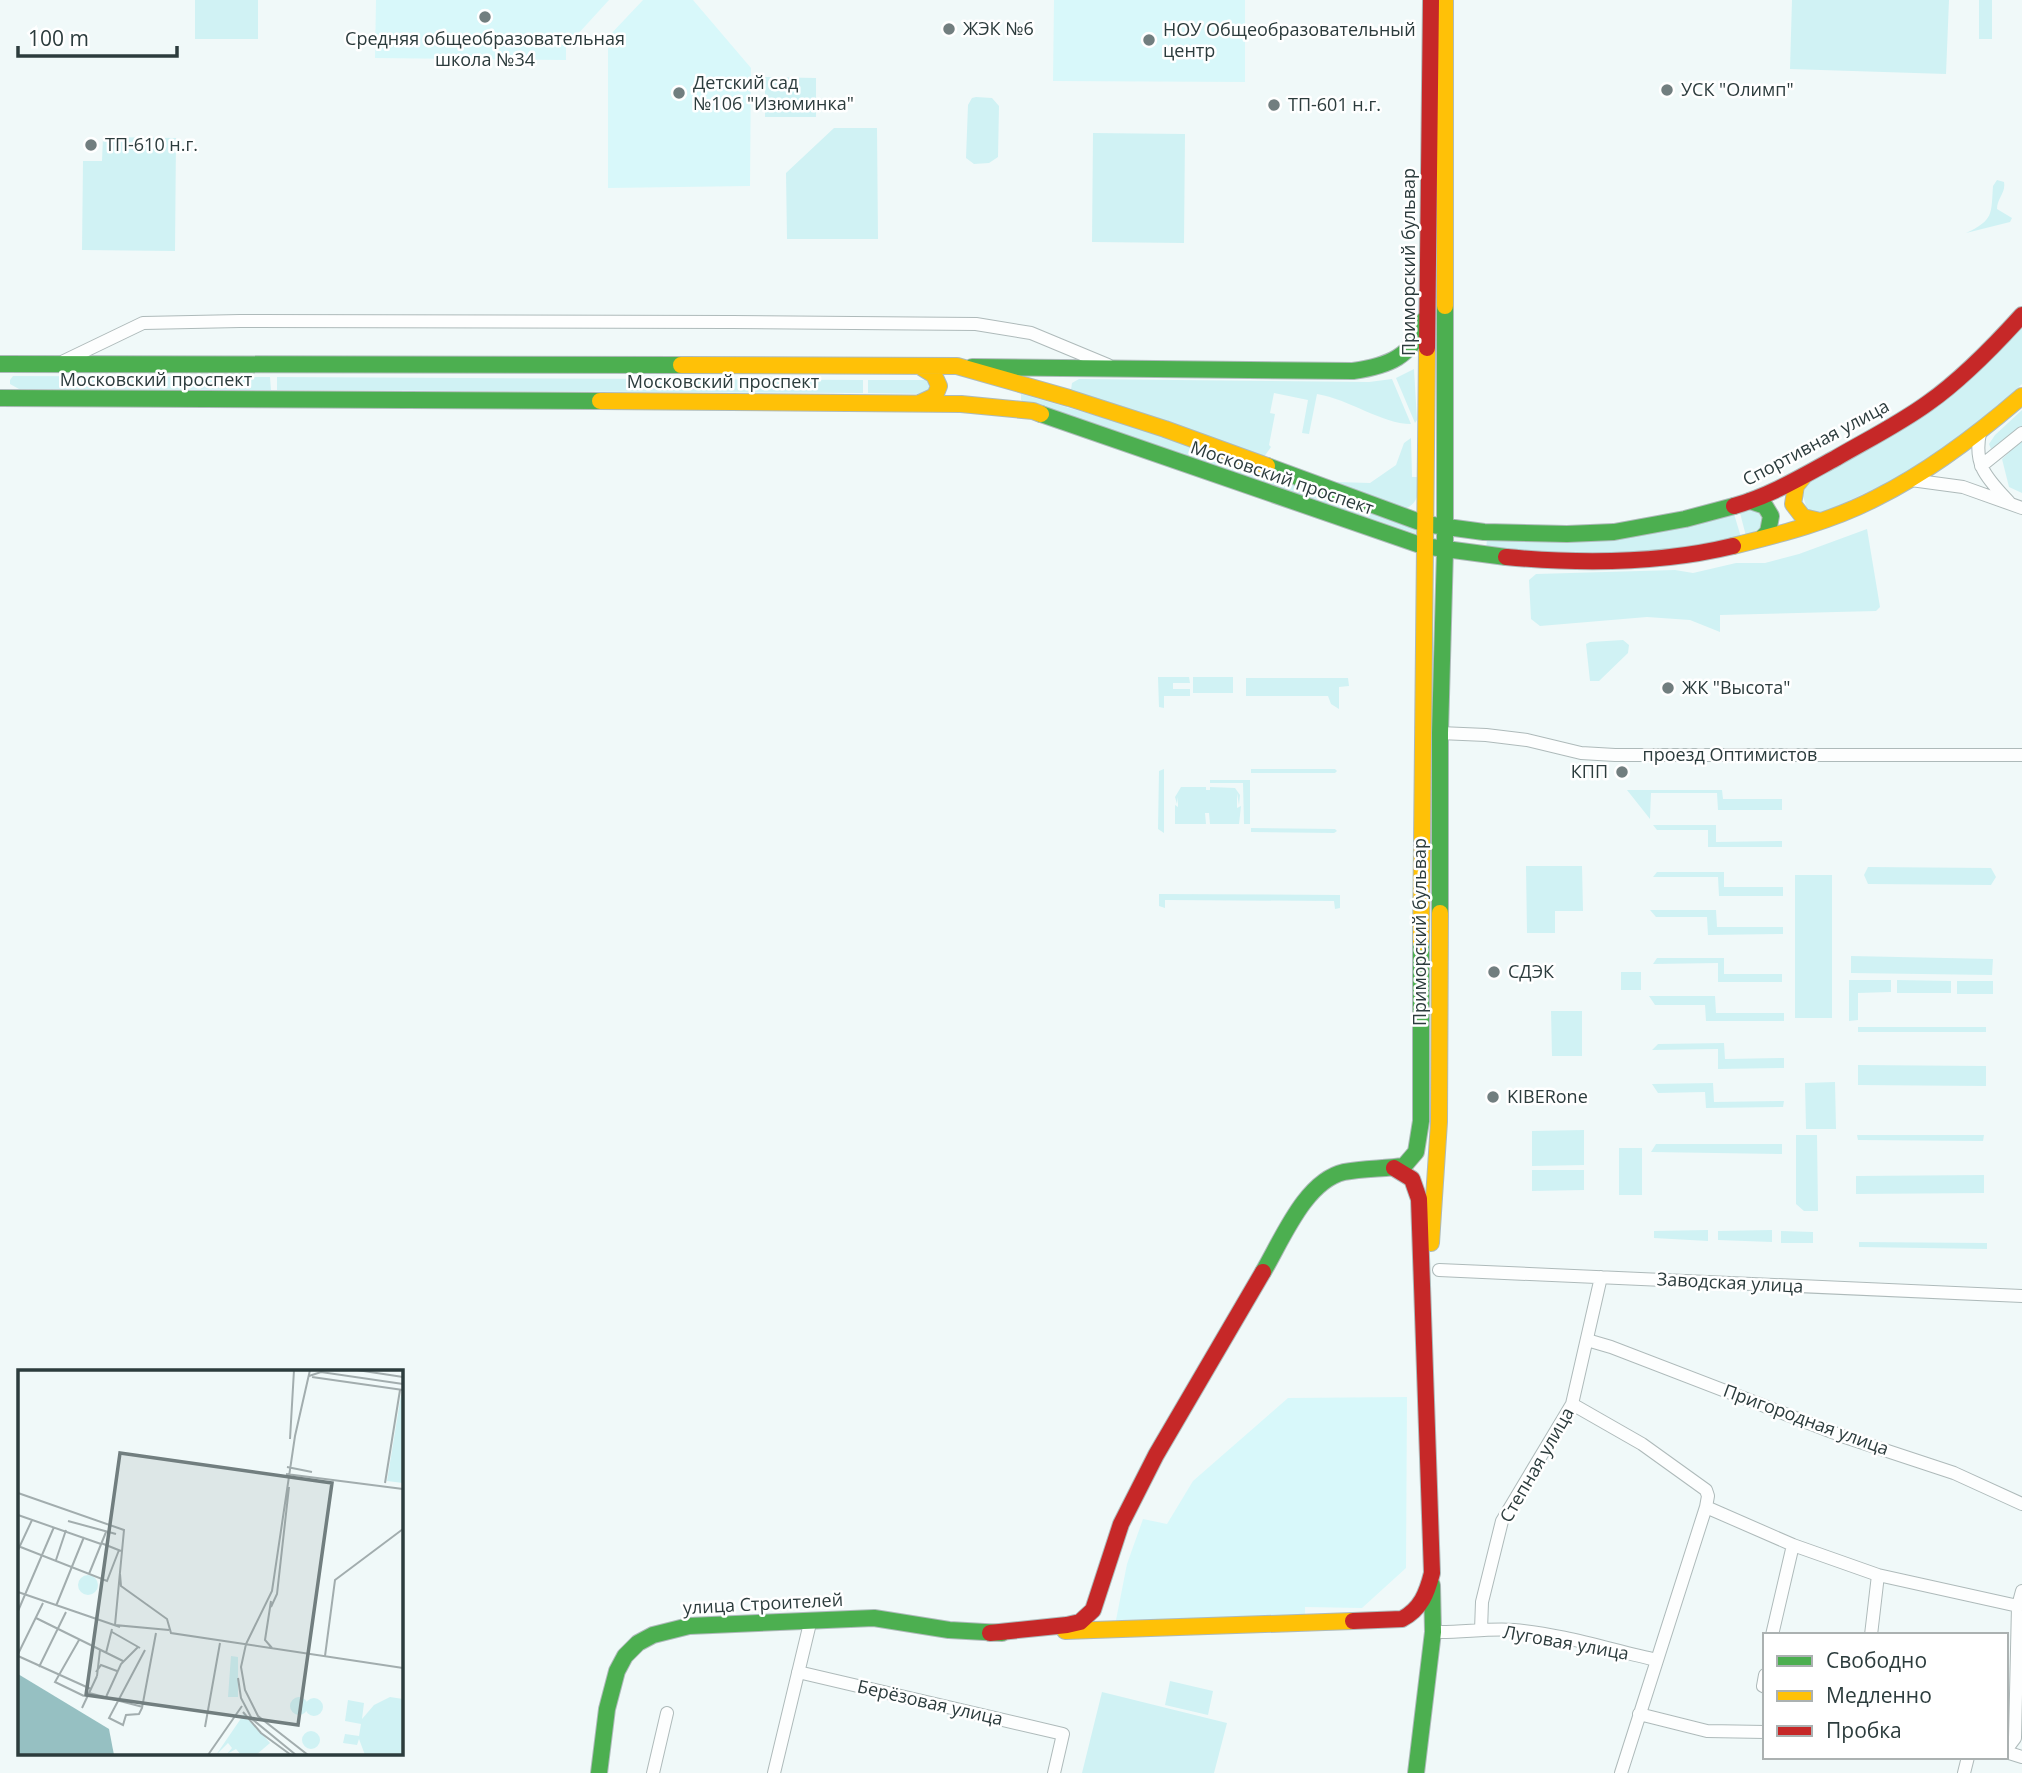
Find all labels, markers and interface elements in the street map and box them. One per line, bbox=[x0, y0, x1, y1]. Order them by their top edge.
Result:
marker: Средняя общеобразовательная школа №34 bbox=[477, 9, 493, 25]
scale bar bbox=[18, 14, 177, 58]
place label: ЖЭК №6 bbox=[963, 16, 1034, 40]
place label: НОУ Общеобразовательный центр bbox=[1163, 17, 1416, 62]
marker: ЖЭК №6 bbox=[941, 21, 957, 37]
text: 100 m bbox=[28, 24, 89, 52]
place label: Средняя общеобразовательная школа №34 bbox=[345, 26, 625, 71]
marker: НОУ Общеобразовательный центр bbox=[1141, 32, 1157, 48]
place label: Детский сад №106 "Изюминка" bbox=[693, 70, 854, 115]
place label: УСК "Олимп" bbox=[1681, 77, 1794, 101]
marker: УСК "Олимп" bbox=[1659, 82, 1675, 98]
marker: Детский сад №106 "Изюминка" bbox=[671, 85, 687, 101]
place label: ТП-601 н.г. bbox=[1288, 92, 1381, 116]
marker: ТП-601 н.г. bbox=[1266, 97, 1282, 113]
place label: ТП-610 н.г. bbox=[105, 132, 198, 156]
marker: ТП-610 н.г. bbox=[83, 137, 99, 153]
street label: Приморский бульвар bbox=[1396, 168, 1420, 356]
street label: Московский проспект bbox=[60, 367, 253, 391]
street label: Московский проспект bbox=[627, 369, 820, 393]
street label: Спортивная улица bbox=[1738, 393, 1893, 491]
street label: Московский проспект bbox=[1188, 434, 1378, 520]
place label: ЖК "Высота" bbox=[1682, 675, 1791, 699]
marker: ЖК "Высота" bbox=[1660, 680, 1676, 696]
street label: проезд Оптимистов bbox=[1643, 742, 1817, 766]
place label: КПП bbox=[1571, 759, 1608, 783]
marker: КПП bbox=[1614, 764, 1630, 780]
street label: Приморский бульвар bbox=[1407, 838, 1431, 1026]
place label: СДЭК bbox=[1508, 959, 1554, 983]
marker: СДЭК bbox=[1486, 964, 1502, 980]
place label: KIBERone bbox=[1507, 1084, 1588, 1108]
marker: KIBERone bbox=[1485, 1089, 1501, 1105]
street label: Заводская улица bbox=[1656, 1266, 1804, 1298]
inset map bbox=[18, 1370, 402, 1756]
street label: Пригородная улица bbox=[1720, 1378, 1892, 1460]
street label: Степная улица bbox=[1493, 1403, 1579, 1526]
street label: улица Строителей bbox=[682, 1587, 844, 1619]
street label: Луговая улица bbox=[1501, 1619, 1631, 1665]
legend bbox=[1763, 1633, 2008, 1759]
text: Свободно bbox=[1826, 1646, 1927, 1674]
street label: Берёзовая улица bbox=[855, 1674, 1005, 1730]
text: Медленно bbox=[1826, 1681, 1932, 1709]
text: Пробка bbox=[1826, 1716, 1902, 1744]

